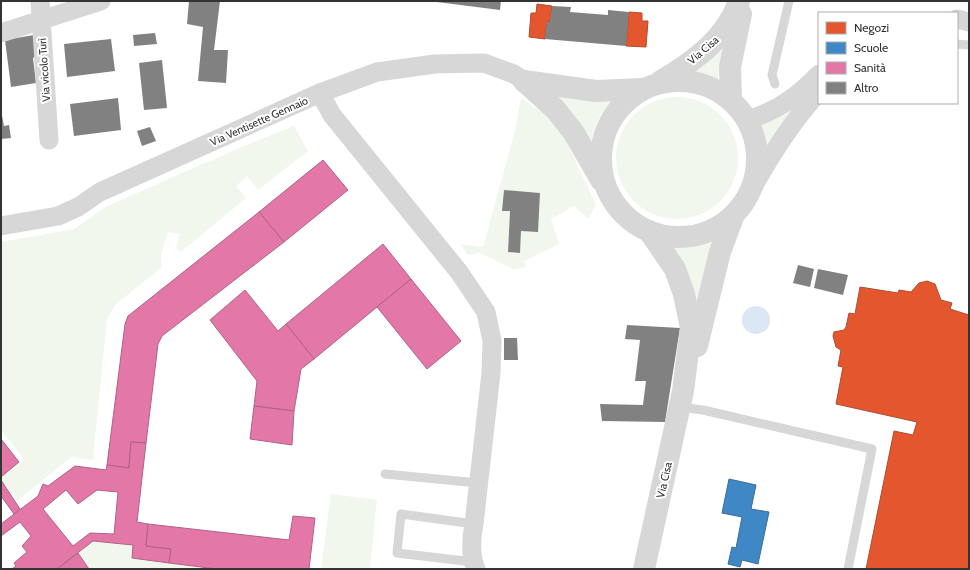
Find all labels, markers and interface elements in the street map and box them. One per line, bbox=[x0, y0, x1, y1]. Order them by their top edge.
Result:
legend bbox=[818, 12, 958, 104]
text: Negozi bbox=[854, 20, 889, 35]
street label: Via Cisa bbox=[685, 32, 722, 67]
street label: Via vicolo Turì bbox=[35, 37, 53, 102]
text: Scuole bbox=[854, 40, 888, 55]
text: Sanità bbox=[854, 60, 886, 75]
text: Altro bbox=[854, 80, 879, 95]
street label: Via Ventisette Gennaio bbox=[208, 93, 310, 149]
street label: Via Cisa bbox=[653, 460, 675, 499]

